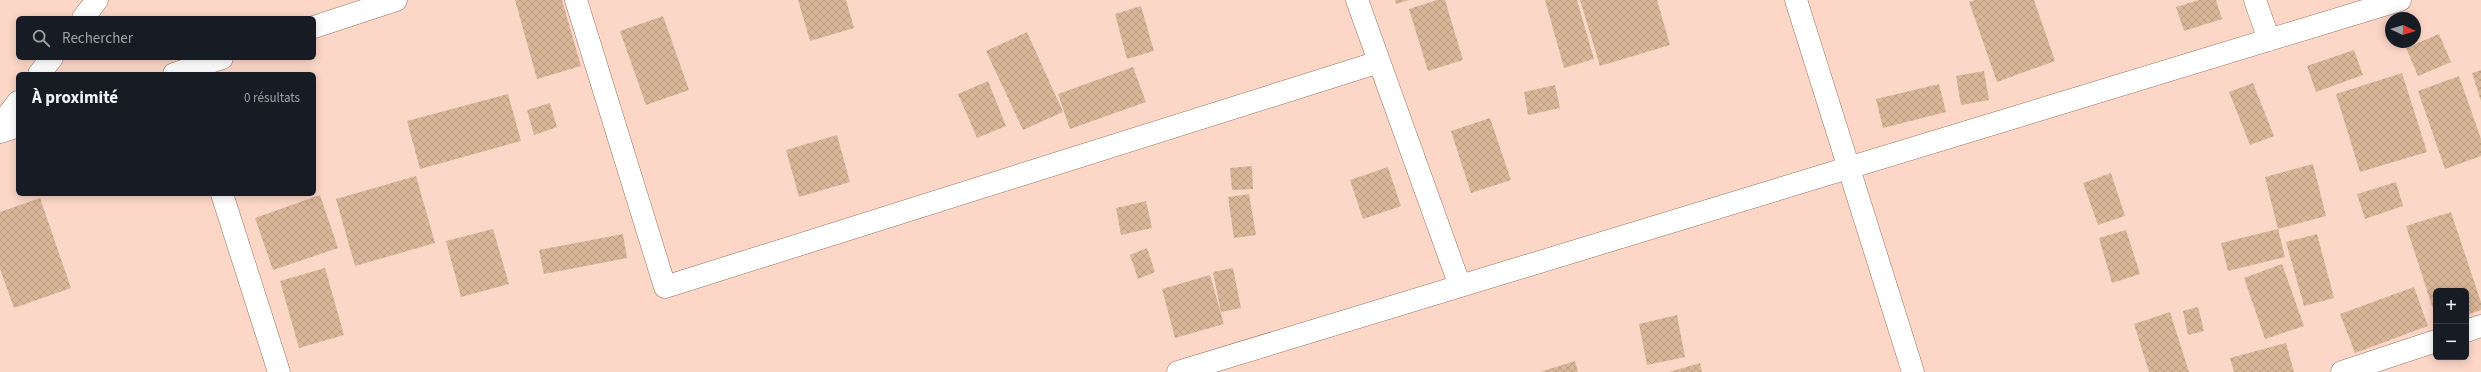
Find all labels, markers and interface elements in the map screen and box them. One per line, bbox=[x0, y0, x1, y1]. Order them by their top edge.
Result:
north arrow bbox=[2385, 12, 2421, 48]
search box bbox=[16, 16, 316, 60]
icon: search bbox=[30, 27, 52, 49]
text: Rechercher bbox=[62, 28, 133, 49]
text: À proximité bbox=[32, 86, 118, 110]
text: 0 résultats bbox=[244, 89, 300, 107]
map controls bbox=[2433, 288, 2469, 360]
button: + bbox=[2433, 288, 2469, 324]
button: − bbox=[2433, 324, 2469, 360]

